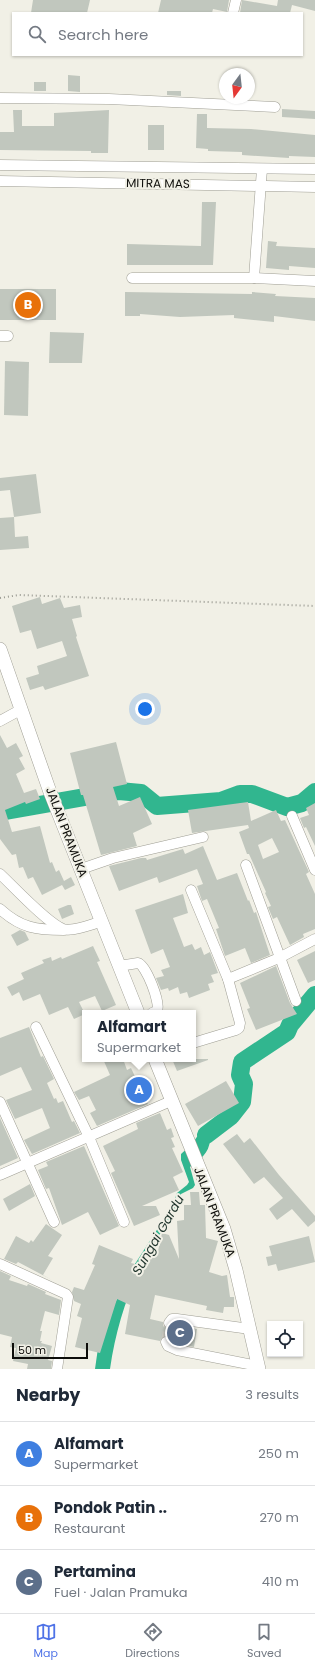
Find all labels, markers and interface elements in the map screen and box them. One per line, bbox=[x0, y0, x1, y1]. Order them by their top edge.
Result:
search box bbox=[12, 12, 303, 56]
icon: search bbox=[26, 23, 48, 45]
text: Search here bbox=[58, 24, 148, 45]
north arrow bbox=[219, 68, 255, 104]
street label: MITRA MAS bbox=[126, 174, 190, 192]
pin: B bbox=[15, 290, 41, 320]
your location bbox=[135, 699, 155, 719]
street label: JALAN PRAMUKA bbox=[42, 784, 92, 880]
popup bbox=[82, 1010, 196, 1062]
text: Alfamart bbox=[97, 1016, 167, 1037]
text: Supermarket bbox=[97, 1038, 181, 1057]
pin: A bbox=[126, 1075, 152, 1105]
street label: JALAN PRAMUKA bbox=[190, 1164, 240, 1260]
water label: Sungai Gardu bbox=[127, 1191, 189, 1279]
pin: C bbox=[167, 1318, 193, 1348]
map controls bbox=[267, 1321, 303, 1357]
button: locate bbox=[267, 1321, 303, 1357]
scale bar bbox=[12, 1341, 88, 1360]
text: 50 m bbox=[18, 1342, 46, 1358]
text: Nearby bbox=[16, 1383, 80, 1407]
text: 3 results bbox=[245, 1385, 299, 1404]
text: Alfamart bbox=[54, 1433, 124, 1454]
text: A bbox=[24, 1444, 34, 1463]
text: 250 m bbox=[258, 1444, 299, 1463]
text: Supermarket bbox=[54, 1455, 138, 1474]
text: Pondok Patin .. bbox=[54, 1497, 167, 1518]
text: B bbox=[25, 1508, 33, 1527]
text: 270 m bbox=[259, 1508, 299, 1527]
text: Restaurant bbox=[54, 1519, 125, 1538]
text: Pertamina bbox=[54, 1561, 136, 1582]
text: C bbox=[24, 1572, 34, 1591]
text: 410 m bbox=[262, 1572, 299, 1591]
text: Fuel · Jalan Pramuka bbox=[54, 1583, 188, 1602]
tab: Map bbox=[34, 1621, 58, 1662]
tab: Directions bbox=[125, 1621, 180, 1662]
tab: Saved bbox=[247, 1621, 281, 1662]

